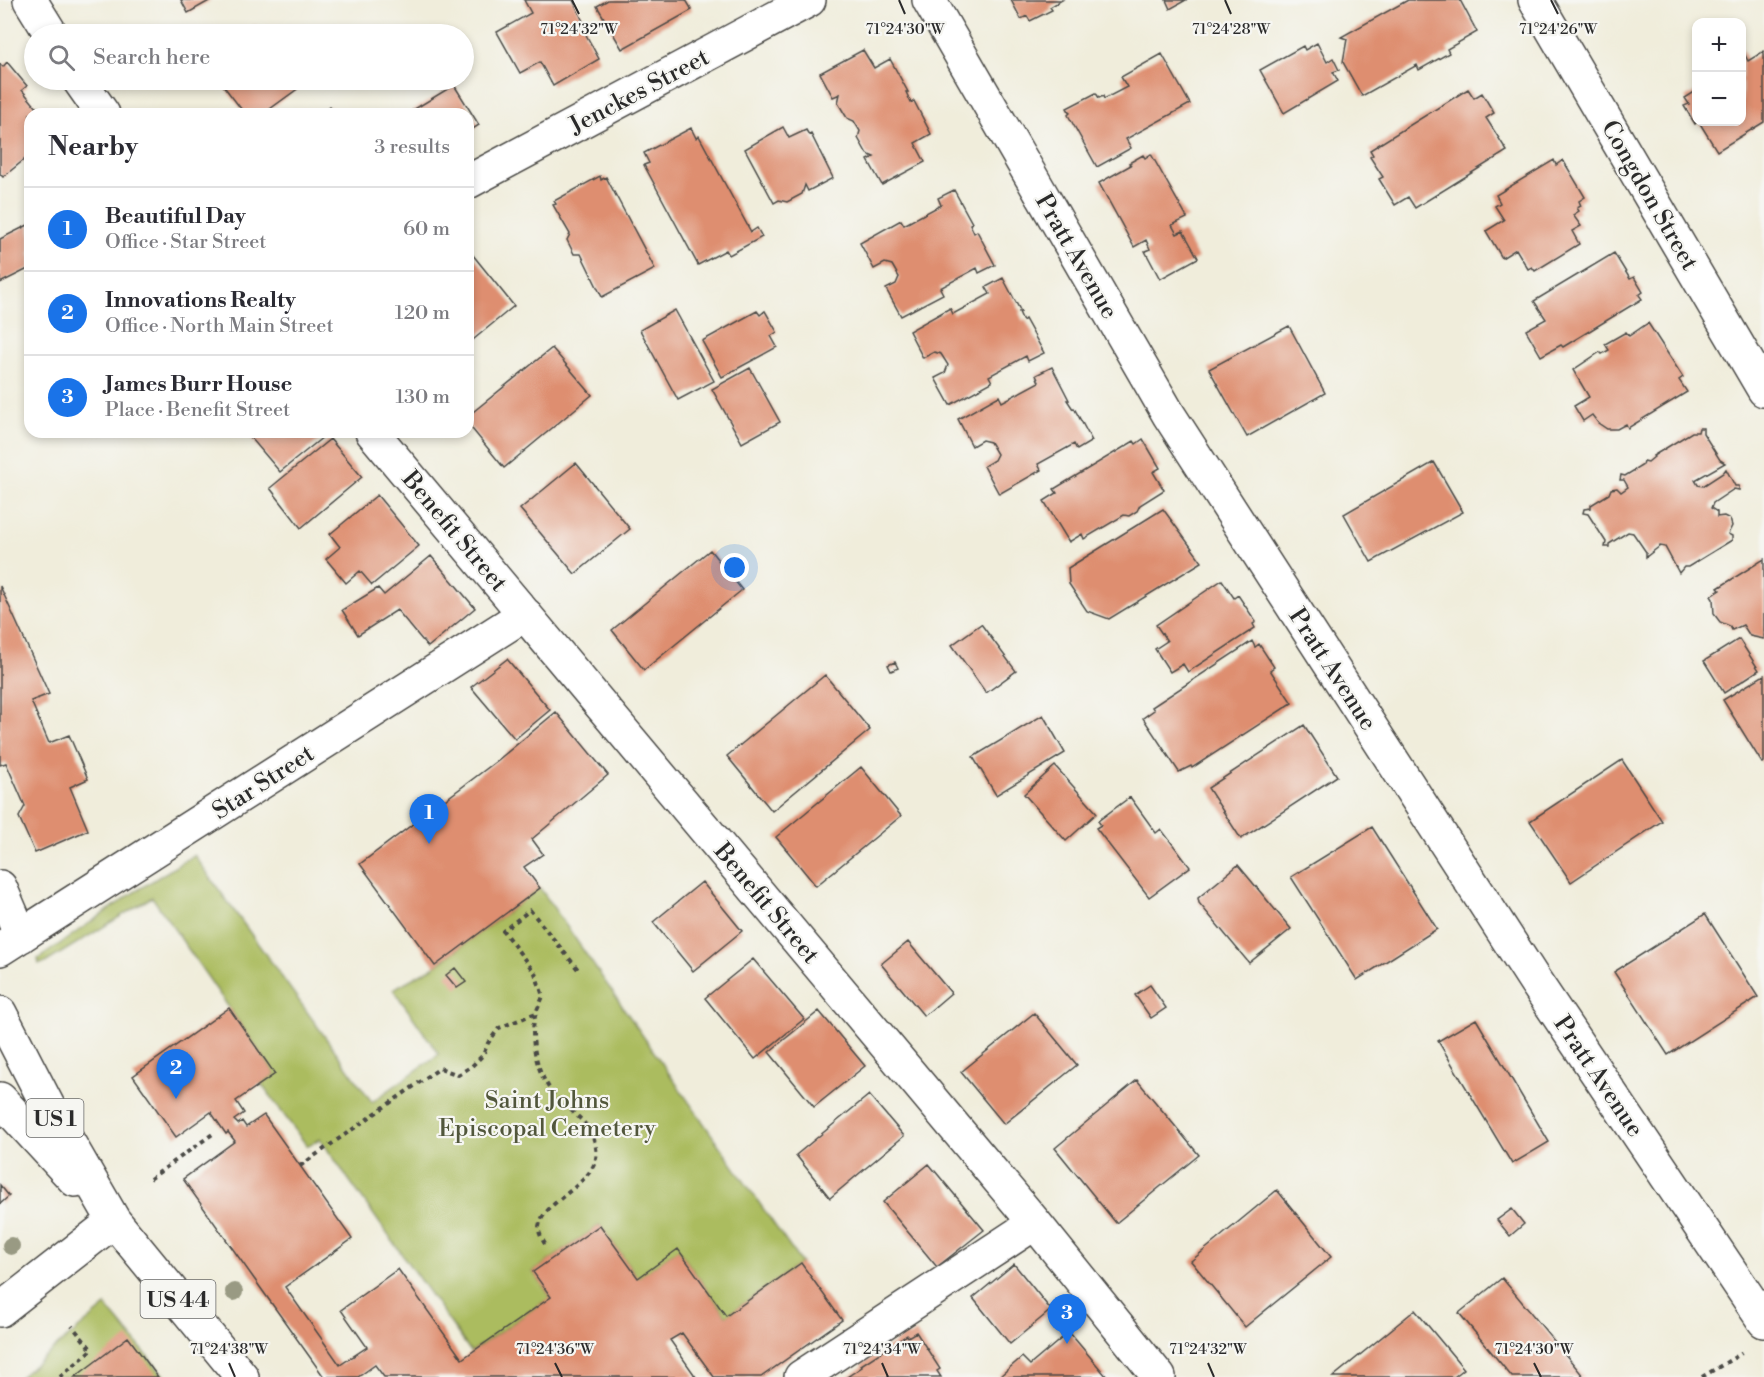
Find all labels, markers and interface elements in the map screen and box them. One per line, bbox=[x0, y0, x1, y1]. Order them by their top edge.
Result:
map controls bbox=[1692, 18, 1746, 126]
button: + bbox=[1692, 18, 1746, 72]
text: 71°24'32"W bbox=[540, 20, 618, 39]
text: 71°24'30"W bbox=[866, 20, 945, 39]
text: 71°24'28"W bbox=[1192, 20, 1271, 39]
text: 71°24'26"W bbox=[1519, 20, 1597, 39]
search box bbox=[24, 24, 474, 90]
icon: search bbox=[45, 41, 78, 74]
street label: Jenckes Street bbox=[564, 42, 715, 142]
text: Search here bbox=[93, 44, 210, 71]
button: − bbox=[1692, 72, 1746, 126]
street label: Congdon Street bbox=[1594, 115, 1704, 276]
text: Nearby bbox=[48, 131, 138, 163]
text: 3 results bbox=[374, 135, 450, 160]
street label: Pratt Avenue bbox=[1028, 188, 1124, 325]
text: Beautiful Day bbox=[105, 203, 246, 230]
text: 1 bbox=[63, 217, 72, 242]
text: 60 m bbox=[403, 217, 450, 242]
text: Office · Star Street bbox=[105, 230, 266, 255]
text: Innovations Realty bbox=[105, 287, 296, 314]
text: 2 bbox=[61, 301, 74, 326]
text: 120 m bbox=[395, 301, 450, 326]
text: Office · North Main Street bbox=[105, 314, 334, 339]
text: James Burr House bbox=[105, 371, 292, 398]
text: 3 bbox=[61, 385, 74, 410]
text: 130 m bbox=[395, 385, 450, 410]
text: Place · Benefit Street bbox=[105, 398, 290, 423]
street label: Benefit Street bbox=[394, 464, 514, 599]
your location bbox=[720, 553, 749, 582]
street label: Pratt Avenue bbox=[1281, 603, 1383, 736]
street label: Star Street bbox=[207, 739, 320, 827]
pin: 1 bbox=[410, 794, 448, 844]
street label: Benefit Street bbox=[706, 836, 826, 971]
street label: Pratt Avenue bbox=[1547, 1010, 1650, 1143]
pin: 2 bbox=[156, 1050, 195, 1099]
park label: Saint Johns Episcopal Cemetery bbox=[438, 1086, 656, 1144]
road number: US 1 bbox=[26, 1099, 84, 1137]
road number: US 44 bbox=[140, 1280, 216, 1318]
pin: 3 bbox=[1048, 1294, 1086, 1344]
text: 71°24'38"W bbox=[190, 1340, 268, 1359]
text: 71°24'36"W bbox=[516, 1340, 594, 1359]
text: 71°24'34"W bbox=[843, 1340, 921, 1359]
text: 71°24'32"W bbox=[1169, 1340, 1247, 1359]
text: 71°24'30"W bbox=[1495, 1340, 1574, 1359]

